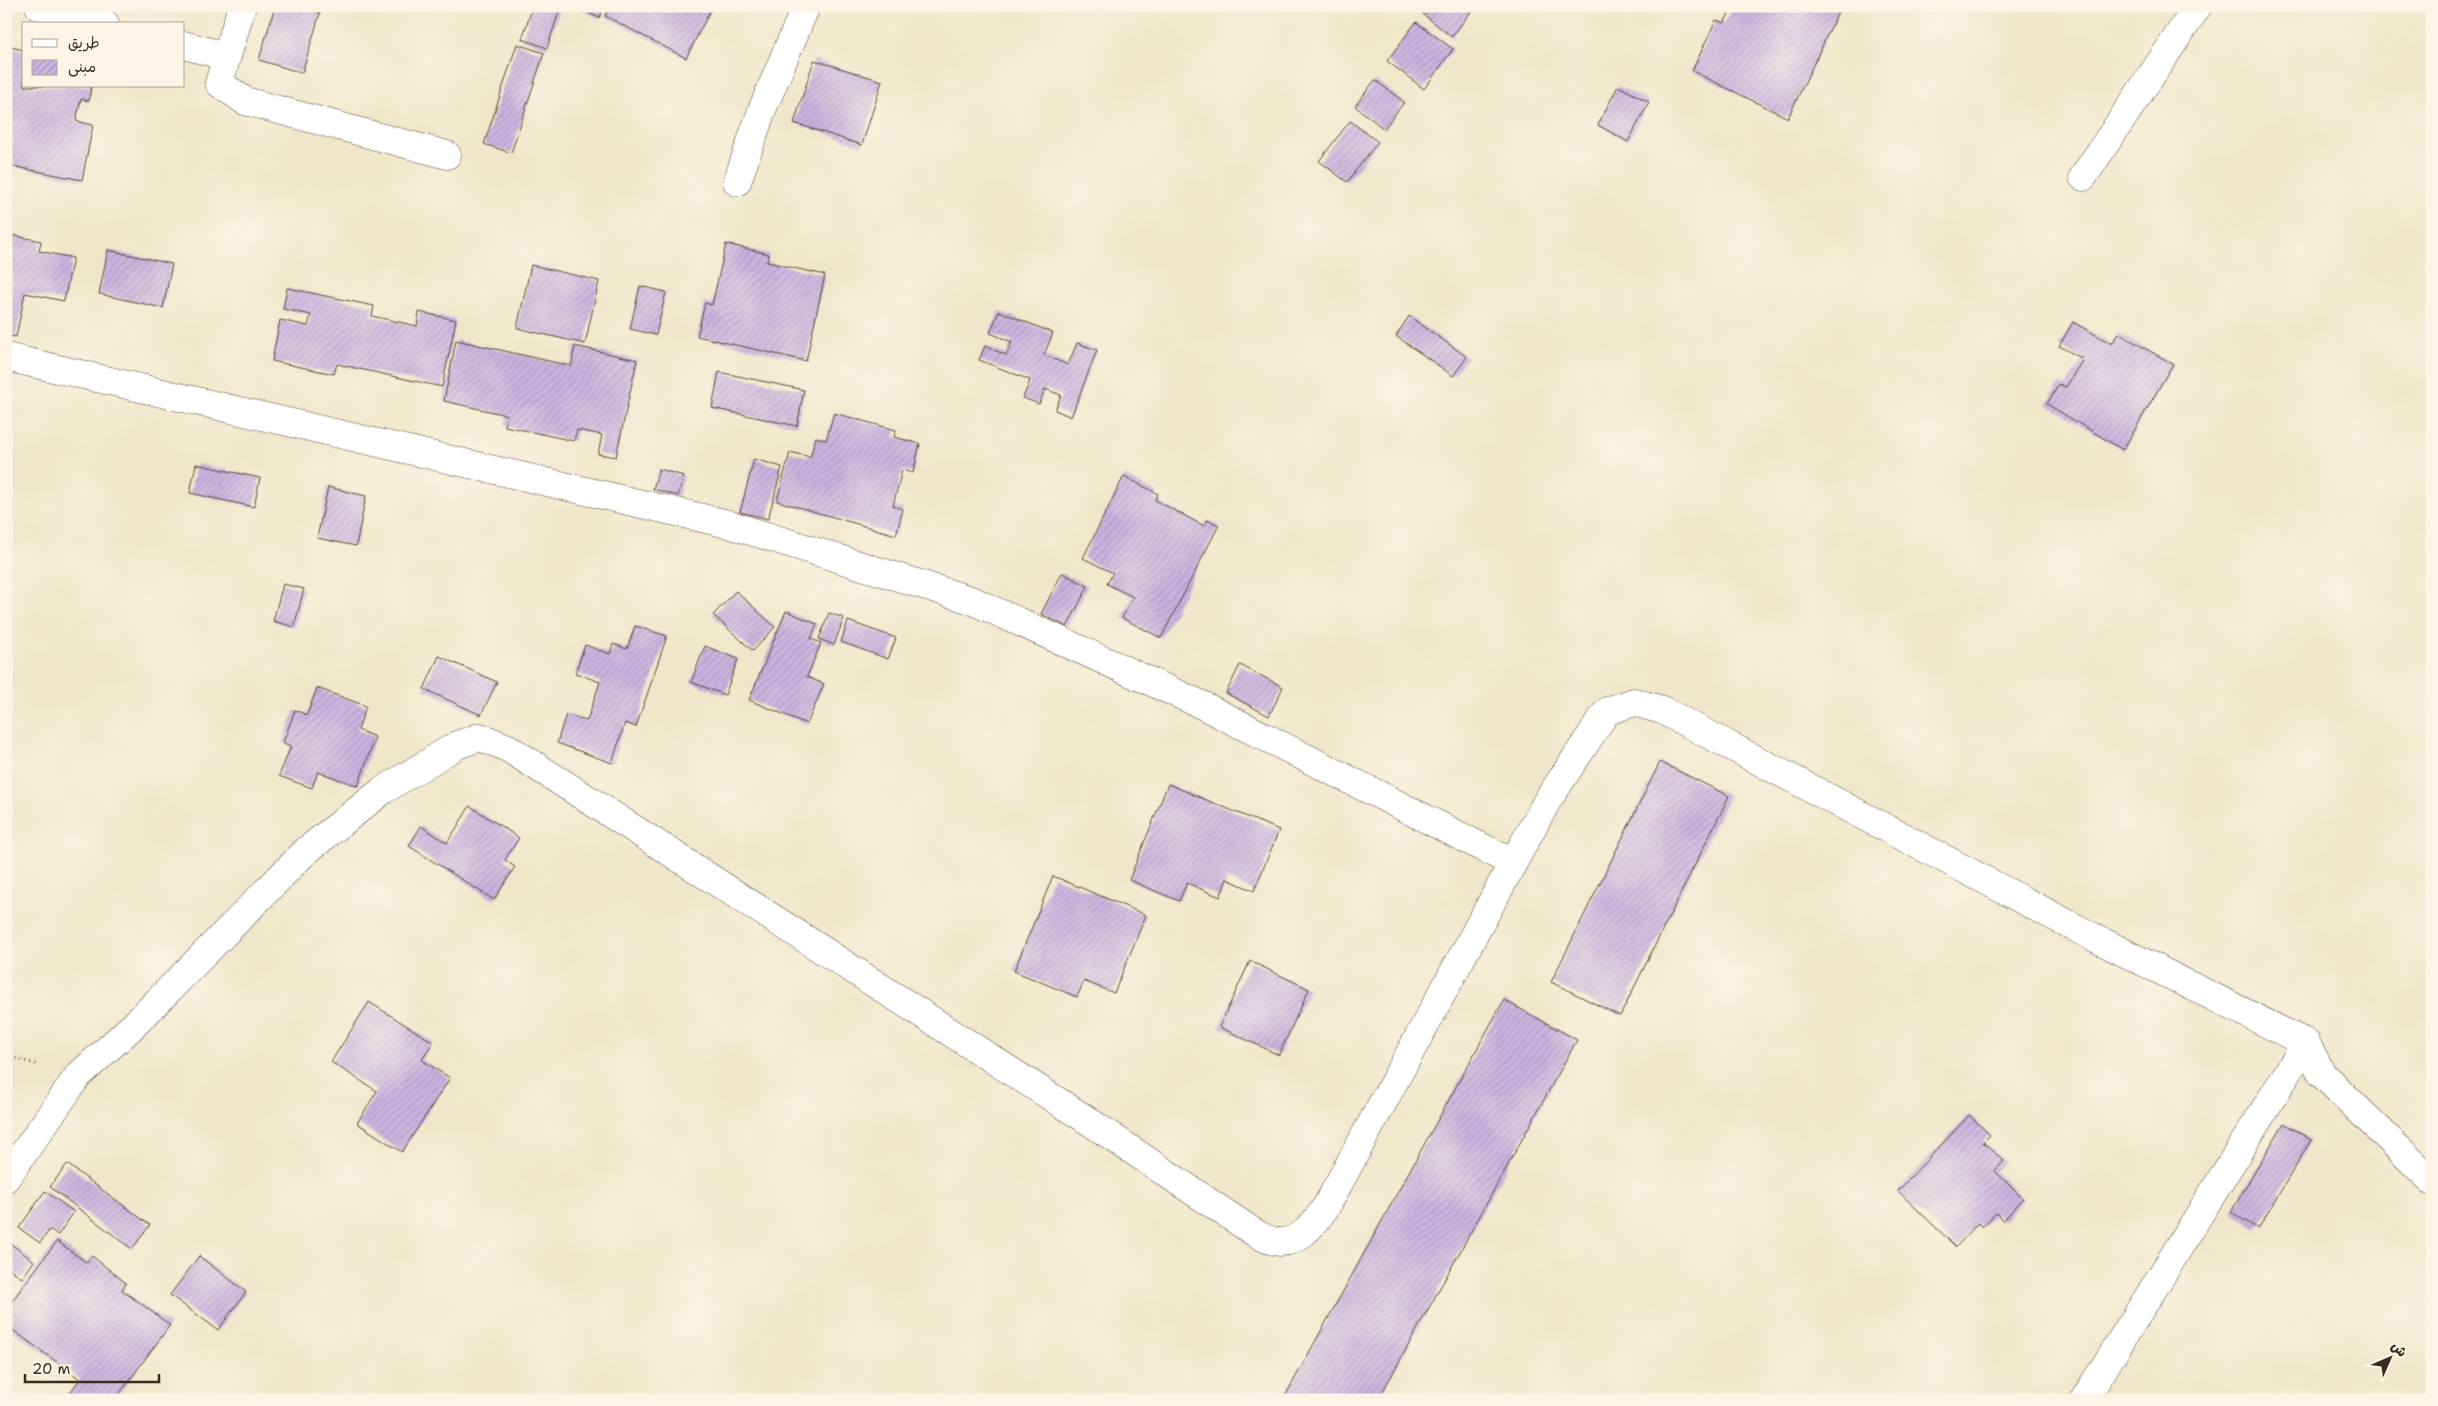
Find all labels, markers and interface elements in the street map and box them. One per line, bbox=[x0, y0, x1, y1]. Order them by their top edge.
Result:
legend bbox=[22, 22, 185, 88]
text: طريق bbox=[68, 33, 100, 53]
text: مبنى bbox=[68, 57, 96, 77]
north arrow bbox=[2366, 1334, 2416, 1384]
text: ش bbox=[2387, 1337, 2411, 1361]
scale bar bbox=[25, 1351, 159, 1383]
text: 20 m bbox=[32, 1359, 71, 1379]

